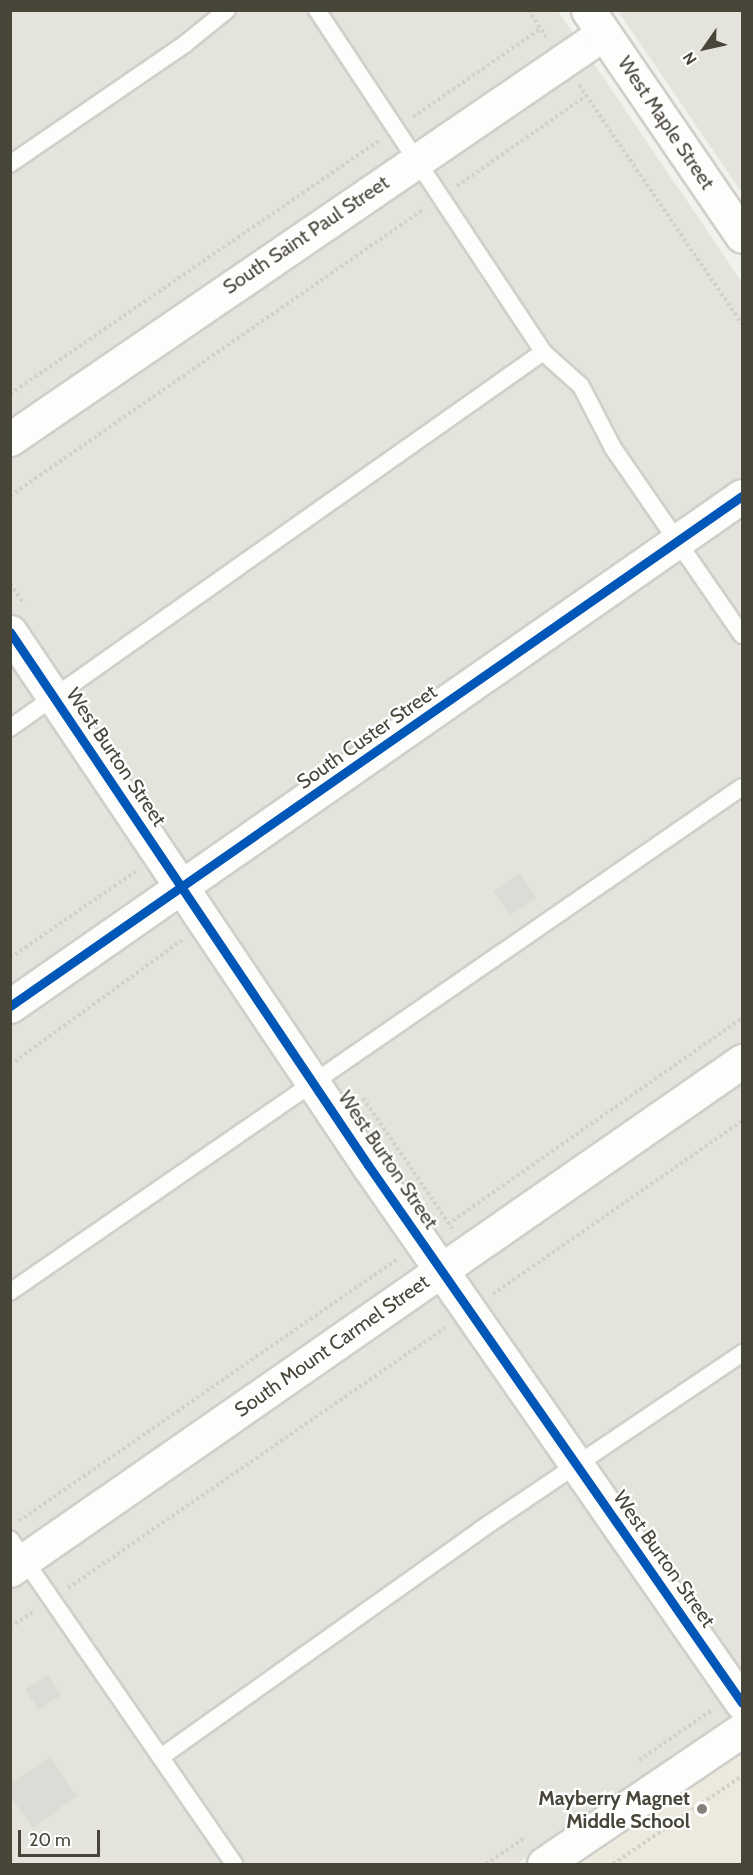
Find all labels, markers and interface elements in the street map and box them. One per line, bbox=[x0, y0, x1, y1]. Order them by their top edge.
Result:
north arrow bbox=[675, 18, 735, 78]
text: N bbox=[679, 48, 701, 68]
street label: West Maple Street bbox=[613, 52, 719, 194]
street label: South Saint Paul Street bbox=[219, 171, 393, 299]
street label: South Custer Street bbox=[292, 680, 442, 794]
street label: West Burton Street bbox=[61, 683, 171, 831]
street label: West Burton Street bbox=[333, 1086, 443, 1234]
street label: South Mount Carmel Street bbox=[230, 1270, 434, 1422]
street label: West Burton Street bbox=[608, 1486, 720, 1632]
place label: Mayberry Magnet Middle School bbox=[538, 1786, 690, 1833]
marker: Mayberry Magnet Middle School bbox=[695, 1802, 709, 1816]
scale bar bbox=[21, 1818, 104, 1856]
text: 20 m bbox=[29, 1829, 71, 1851]

